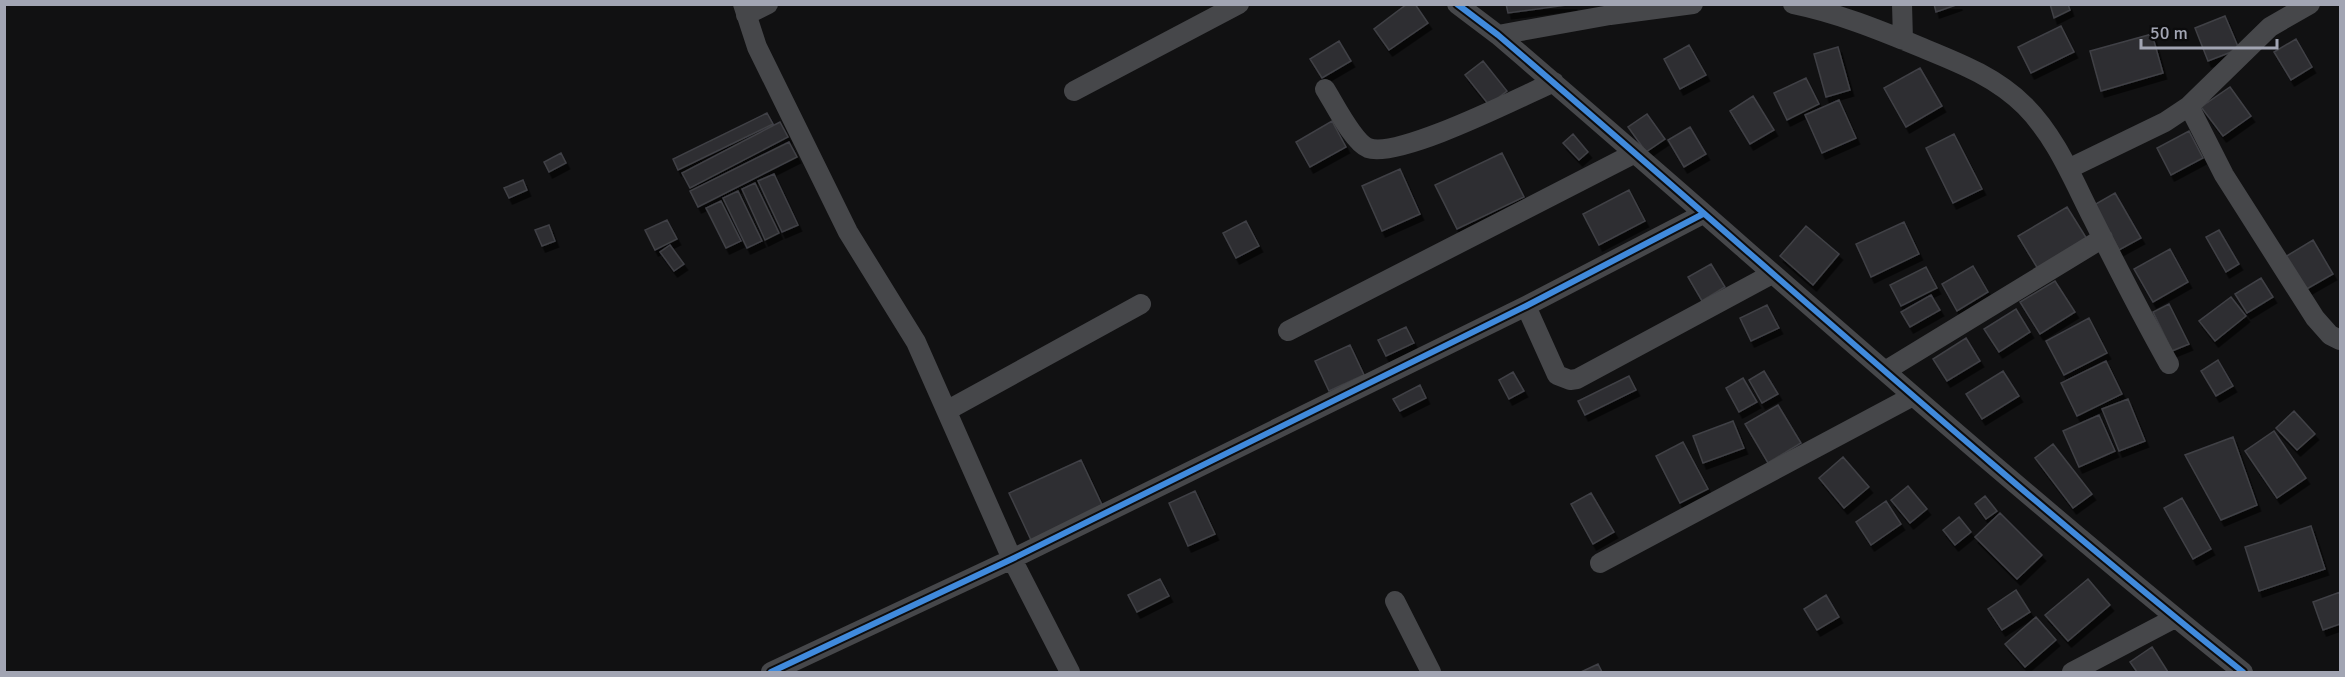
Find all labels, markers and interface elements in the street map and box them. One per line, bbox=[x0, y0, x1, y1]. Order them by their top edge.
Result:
scale bar bbox=[2141, 12, 2278, 50]
text: 50 m bbox=[2150, 22, 2188, 44]

